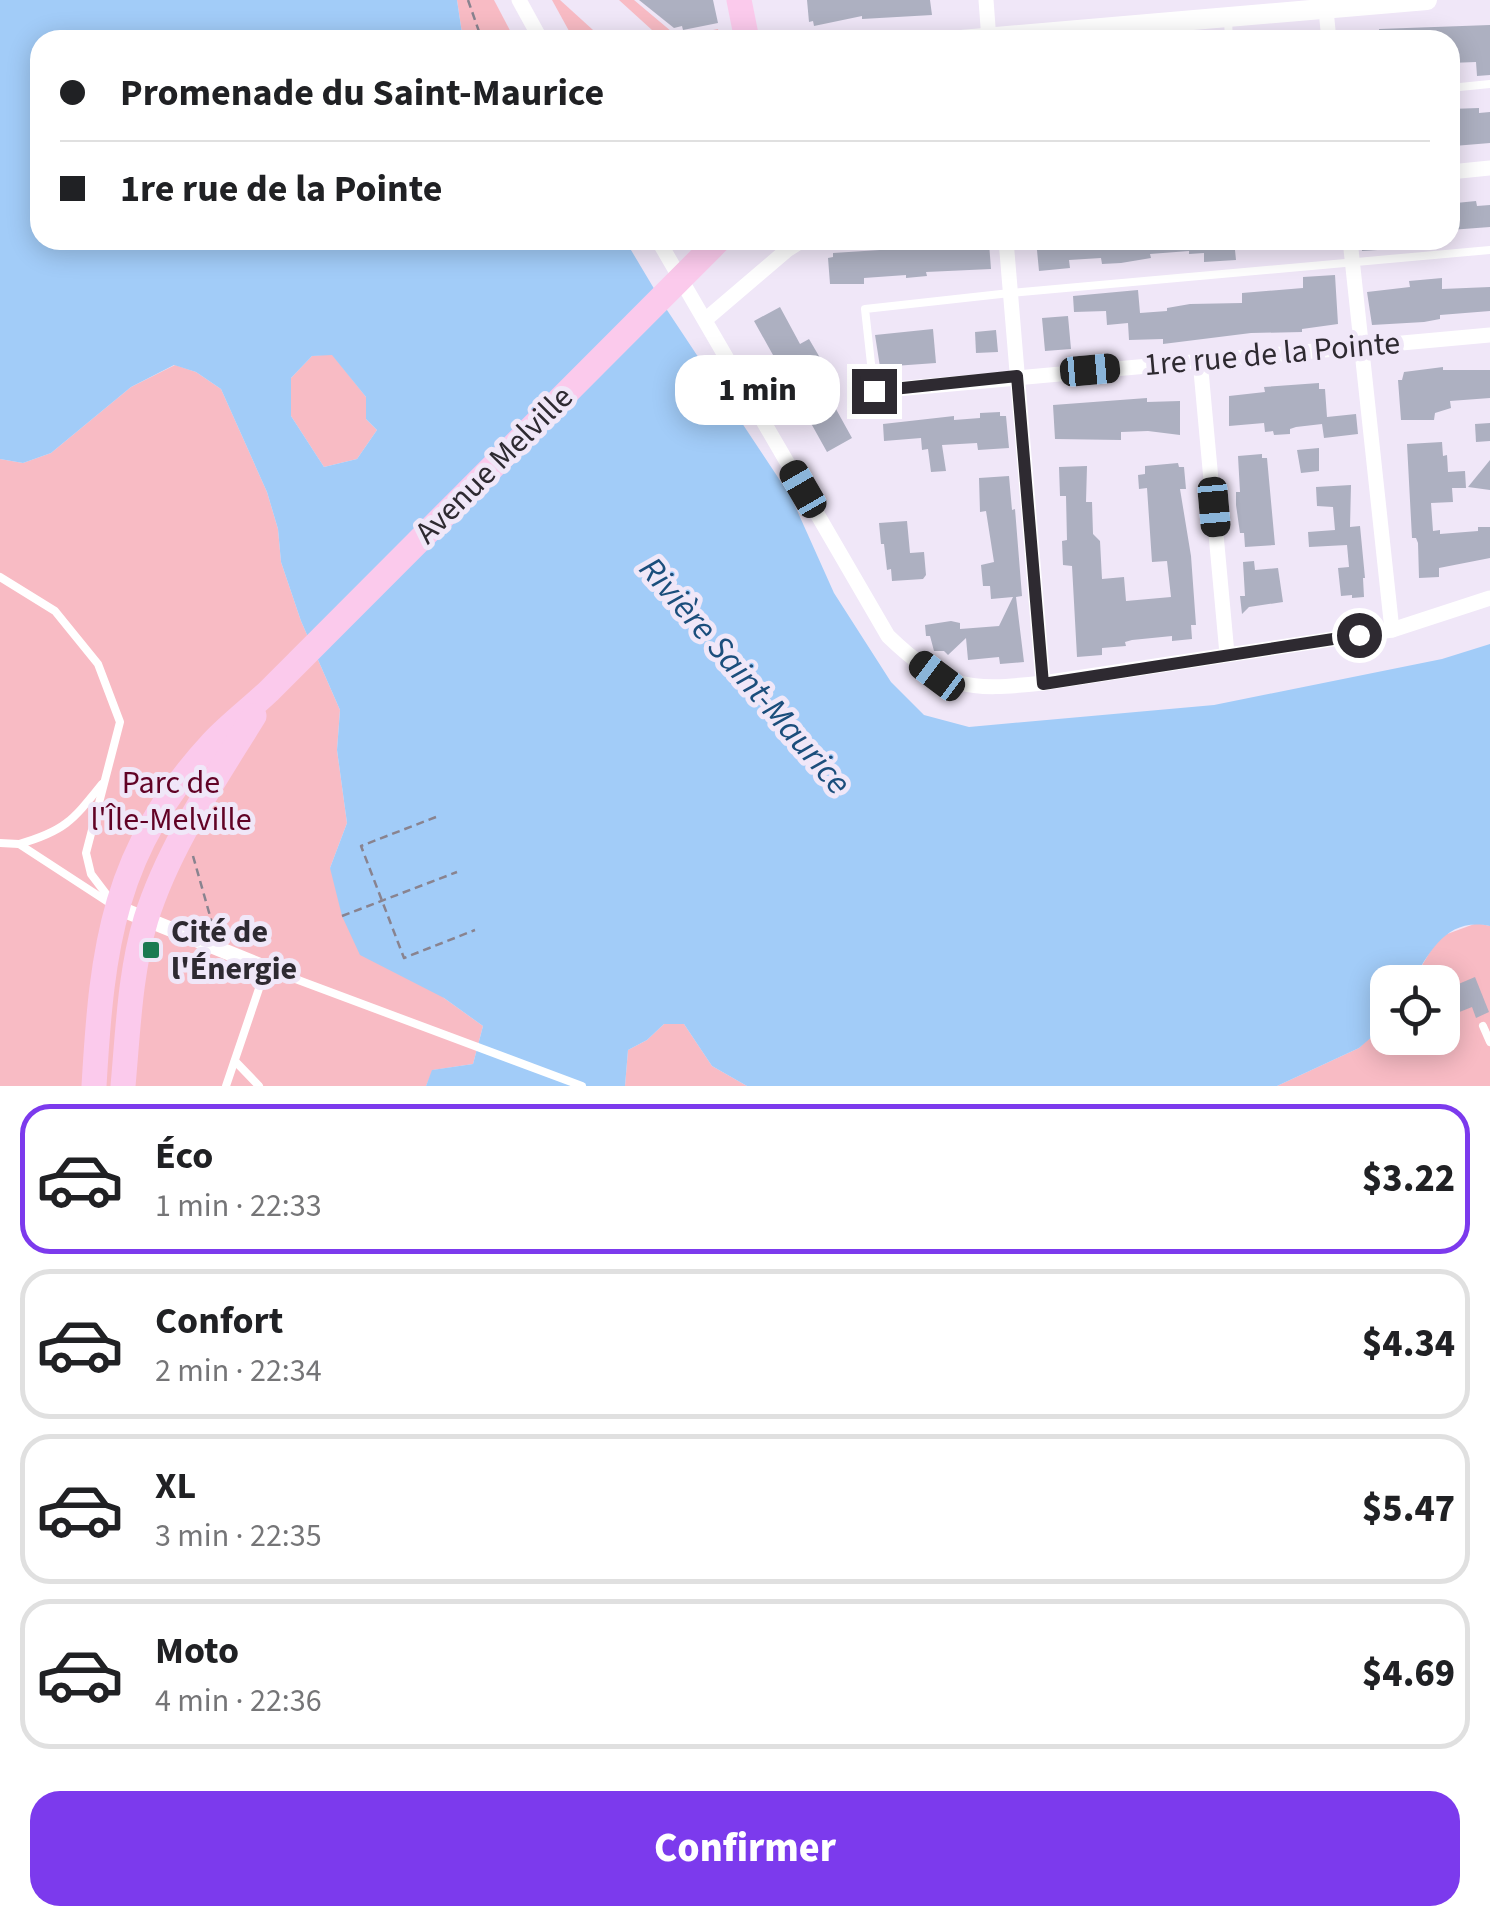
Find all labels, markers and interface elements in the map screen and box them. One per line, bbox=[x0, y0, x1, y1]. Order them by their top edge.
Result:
text: Promenade du Saint-Maurice bbox=[120, 66, 604, 120]
text: 1re rue de la Pointe bbox=[120, 162, 442, 216]
street label: 1re rue de la Pointe bbox=[1142, 320, 1402, 388]
car bbox=[1059, 352, 1121, 388]
callout: 1 min bbox=[674, 356, 839, 426]
text: 1 min bbox=[718, 367, 797, 413]
route end bbox=[852, 369, 897, 414]
street label: Avenue Melville bbox=[404, 375, 584, 555]
car bbox=[775, 456, 831, 522]
car bbox=[1196, 476, 1232, 538]
water label: Rivière Saint-Maurice bbox=[627, 546, 863, 806]
route start bbox=[1337, 613, 1382, 658]
car bbox=[904, 646, 970, 706]
park label: Parc de l'Île-Melville bbox=[90, 760, 252, 843]
place label: Cité de l'Énergie bbox=[171, 909, 297, 992]
marker: Cité de l'Énergie bbox=[140, 939, 162, 961]
map controls bbox=[1370, 965, 1460, 1055]
button: locate bbox=[1370, 965, 1460, 1055]
text: Éco bbox=[155, 1129, 213, 1183]
icon: car bbox=[35, 1134, 125, 1224]
text: $3.22 bbox=[1362, 1152, 1455, 1206]
text: 1 min · 22:33 bbox=[155, 1183, 322, 1229]
text: Confort bbox=[155, 1294, 283, 1348]
icon: car bbox=[35, 1299, 125, 1389]
text: $4.34 bbox=[1362, 1317, 1455, 1371]
text: 2 min · 22:34 bbox=[155, 1348, 322, 1394]
text: XL bbox=[155, 1459, 196, 1513]
icon: car bbox=[35, 1464, 125, 1554]
text: $5.47 bbox=[1362, 1482, 1455, 1536]
text: 3 min · 22:35 bbox=[155, 1513, 322, 1559]
text: Moto bbox=[155, 1624, 239, 1678]
icon: car bbox=[35, 1629, 125, 1719]
text: $4.69 bbox=[1362, 1647, 1455, 1701]
text: 4 min · 22:36 bbox=[155, 1678, 322, 1724]
button: Confirmer bbox=[30, 1791, 1460, 1906]

